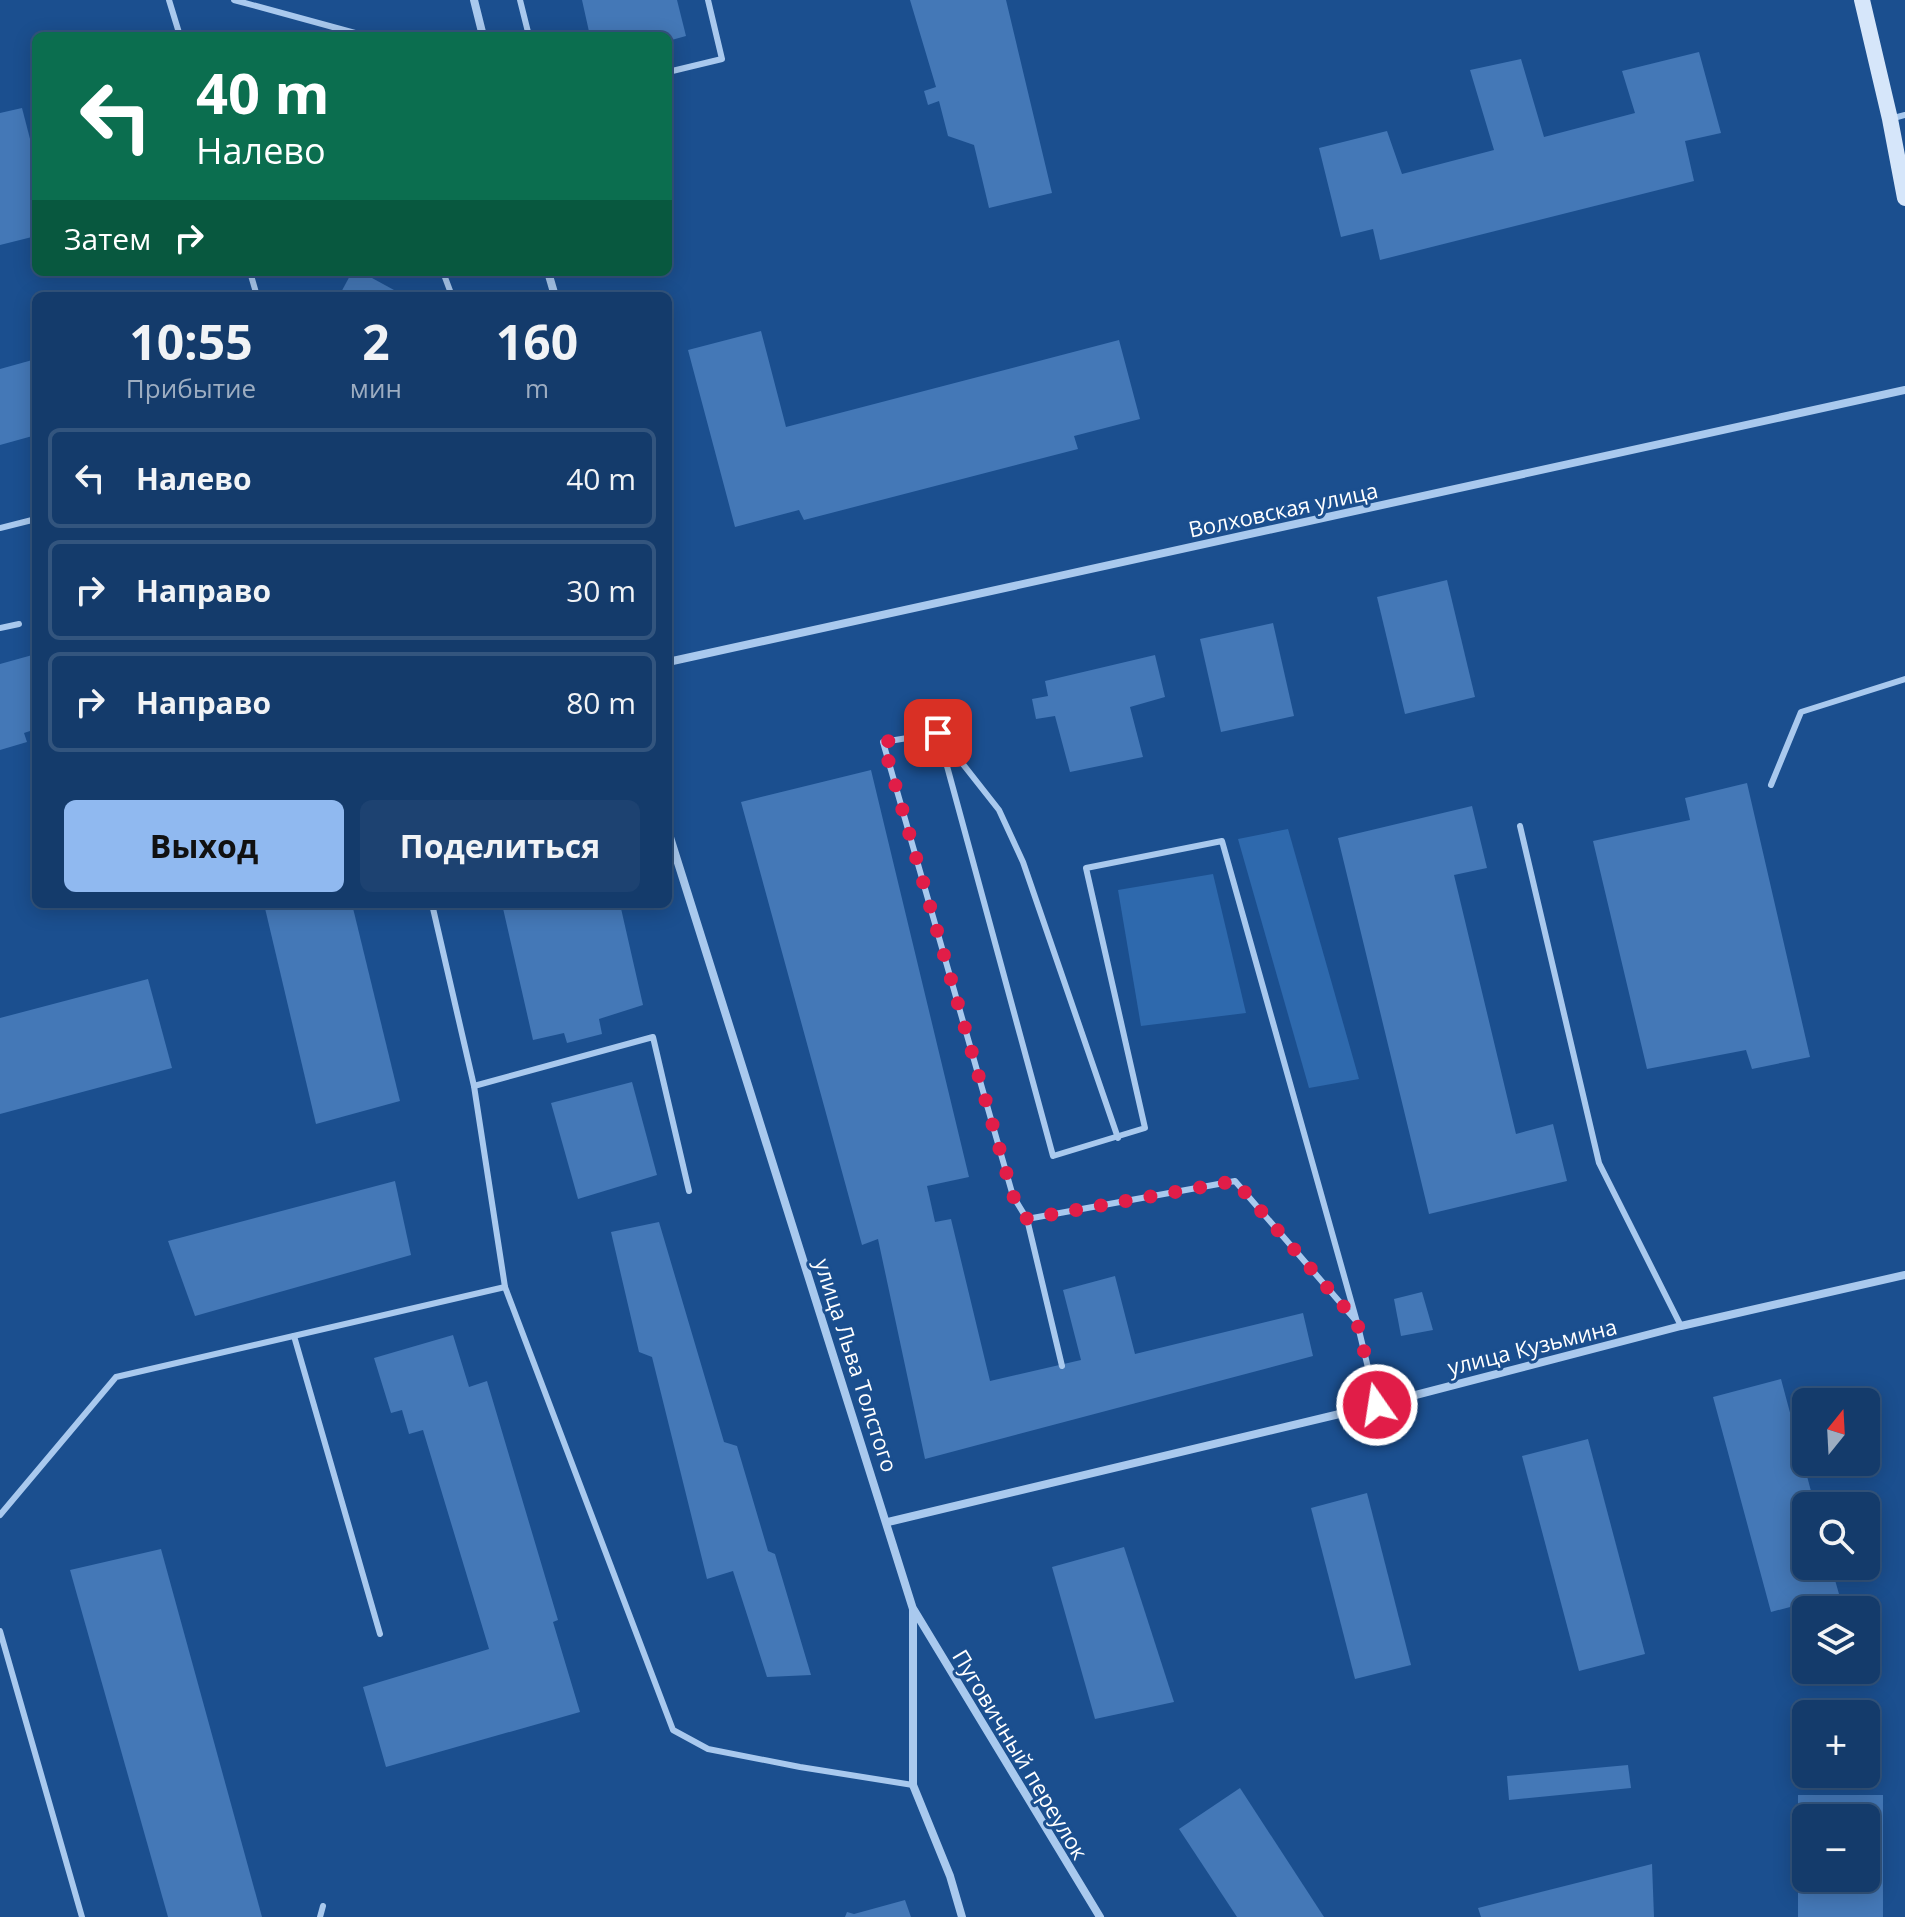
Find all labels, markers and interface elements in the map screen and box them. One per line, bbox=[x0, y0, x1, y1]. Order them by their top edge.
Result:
text: 40 m bbox=[196, 54, 330, 130]
icon: left bbox=[64, 64, 168, 168]
text: Налево bbox=[196, 126, 326, 175]
icon: right bbox=[167, 216, 211, 260]
text: Затем bbox=[64, 218, 151, 259]
text: 10:55 bbox=[129, 309, 253, 374]
text: 2 bbox=[362, 309, 390, 374]
text: 160 bbox=[496, 309, 578, 374]
text: Прибытие bbox=[126, 370, 256, 406]
text: мин bbox=[350, 370, 402, 406]
text: m bbox=[525, 370, 549, 406]
icon: left bbox=[68, 456, 112, 500]
text: Налево bbox=[136, 458, 252, 499]
text: 40 m bbox=[566, 458, 636, 499]
street label: Волховская улица bbox=[1185, 474, 1381, 544]
icon: right bbox=[68, 568, 112, 612]
text: Направо bbox=[136, 570, 271, 611]
text: 30 m bbox=[566, 570, 636, 611]
icon: right bbox=[68, 680, 112, 724]
text: Направо bbox=[136, 682, 271, 723]
text: 80 m bbox=[566, 682, 636, 723]
pin bbox=[904, 699, 972, 767]
icon: arrive bbox=[916, 711, 960, 755]
button: Выход bbox=[64, 800, 344, 892]
button: Поделиться bbox=[360, 800, 640, 892]
street label: улица Льва Толстого bbox=[808, 1254, 906, 1476]
street label: улица Кузьмина bbox=[1444, 1310, 1620, 1382]
position arrow bbox=[1335, 1363, 1419, 1447]
north arrow bbox=[1792, 1388, 1880, 1476]
map controls bbox=[1792, 1388, 1880, 1892]
button: search bbox=[1792, 1492, 1880, 1580]
button: layers bbox=[1792, 1596, 1880, 1684]
street label: Пуговичный переулок bbox=[946, 1643, 1096, 1865]
button: + bbox=[1792, 1700, 1880, 1788]
button: − bbox=[1792, 1804, 1880, 1892]

